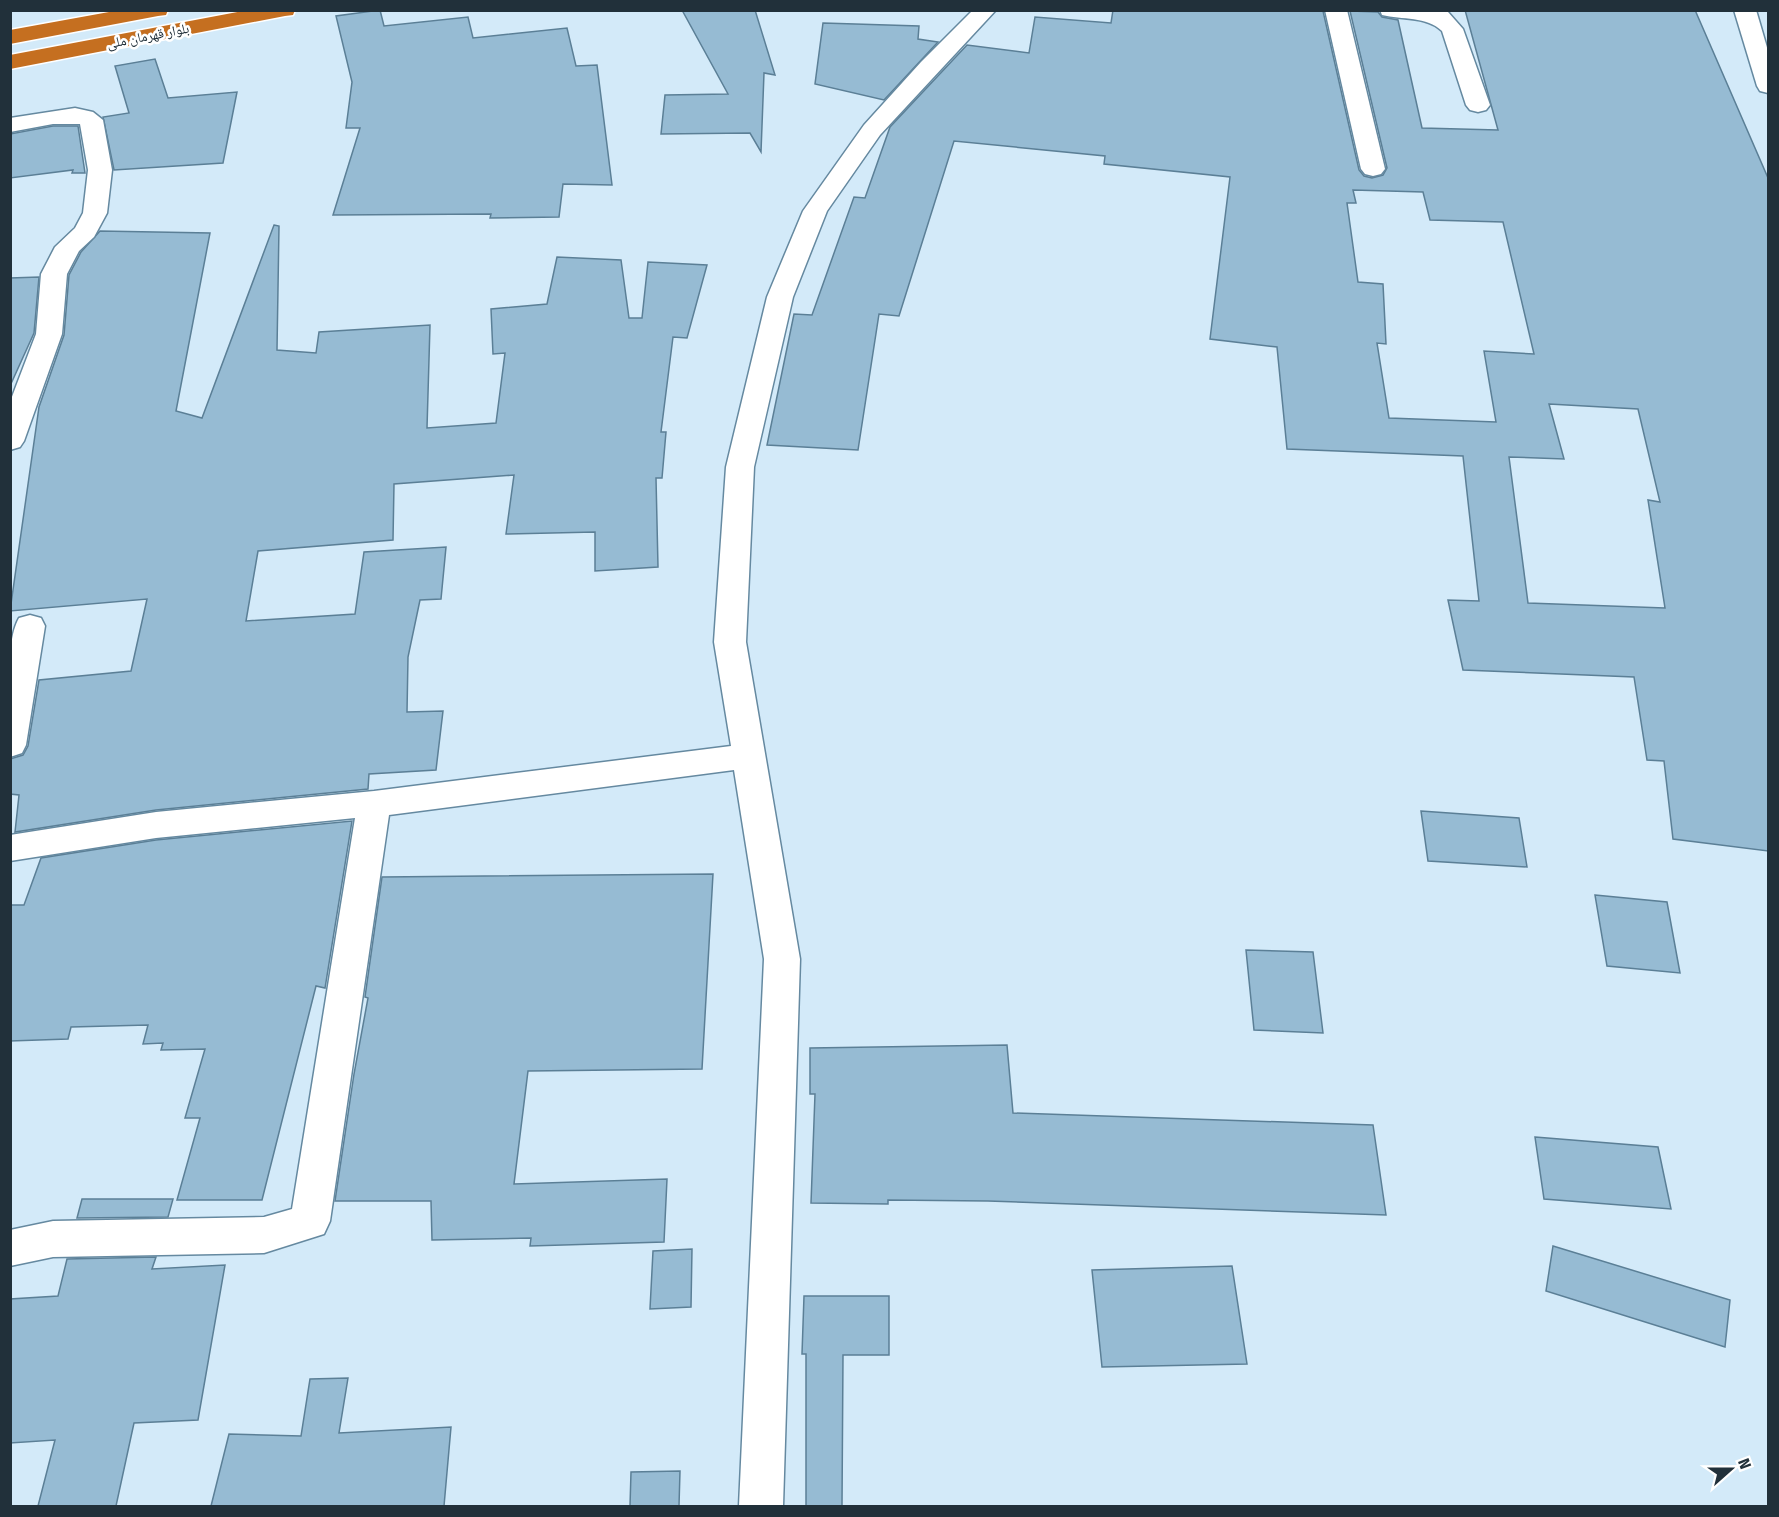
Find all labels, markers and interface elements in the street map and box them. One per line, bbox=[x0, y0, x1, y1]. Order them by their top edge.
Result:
street label: بلوار قهرمان ملی bbox=[105, 20, 191, 52]
north arrow bbox=[1701, 1439, 1761, 1499]
text: N bbox=[1734, 1456, 1755, 1472]

